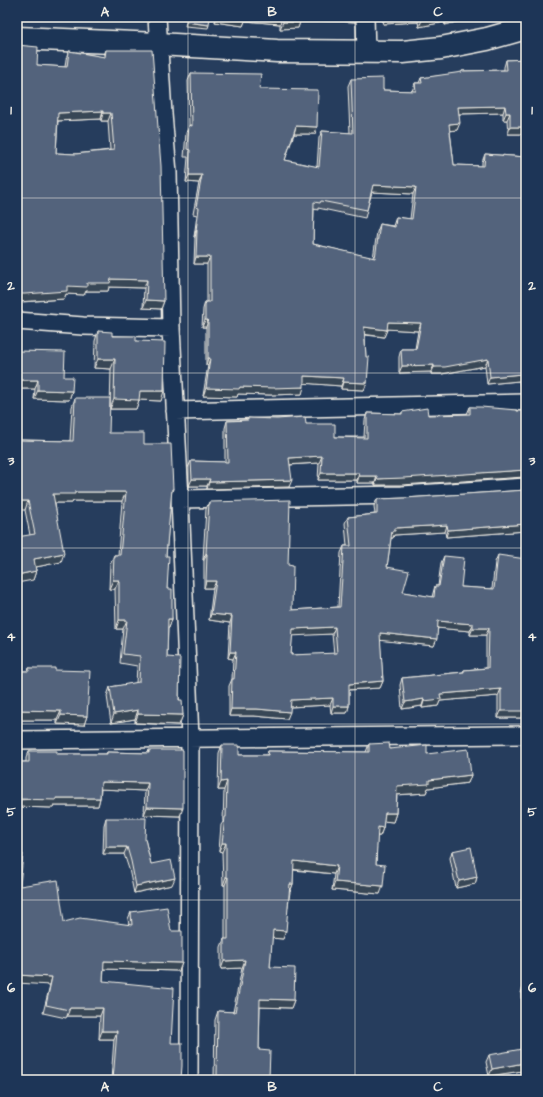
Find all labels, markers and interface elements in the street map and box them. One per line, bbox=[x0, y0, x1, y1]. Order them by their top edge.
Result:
text: A bbox=[101, 3, 110, 21]
text: B bbox=[267, 3, 277, 21]
text: C bbox=[433, 3, 443, 21]
text: 1 bbox=[10, 101, 12, 119]
text: 1 bbox=[531, 101, 533, 119]
text: 2 bbox=[6, 277, 15, 295]
text: 2 bbox=[527, 277, 536, 295]
text: 3 bbox=[7, 452, 15, 470]
text: 3 bbox=[528, 452, 536, 470]
text: 4 bbox=[7, 628, 16, 646]
text: 4 bbox=[528, 628, 537, 646]
text: 5 bbox=[6, 803, 16, 821]
text: 5 bbox=[527, 803, 537, 821]
text: 6 bbox=[7, 979, 16, 997]
text: 6 bbox=[528, 979, 537, 997]
text: A bbox=[101, 1078, 110, 1096]
text: B bbox=[267, 1078, 277, 1096]
text: C bbox=[433, 1078, 443, 1096]

